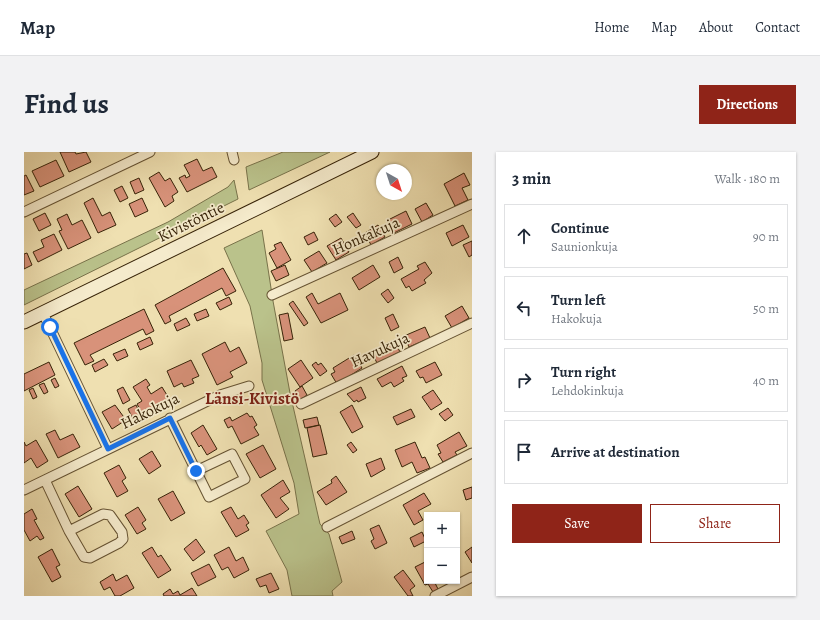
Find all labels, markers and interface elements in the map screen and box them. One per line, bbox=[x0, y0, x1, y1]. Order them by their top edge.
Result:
text: Map bbox=[20, 15, 55, 41]
text: Home bbox=[594, 18, 629, 37]
text: Map bbox=[651, 18, 677, 37]
text: About bbox=[699, 18, 733, 37]
text: Contact bbox=[755, 18, 800, 37]
text: Find us bbox=[24, 85, 109, 123]
button: Directions bbox=[699, 85, 796, 124]
north arrow bbox=[376, 164, 412, 200]
text: 3 min bbox=[512, 167, 551, 190]
text: Walk · 180 m bbox=[714, 170, 780, 187]
street label: Kivistöntie bbox=[154, 196, 228, 248]
street label: Honkakuja bbox=[329, 211, 404, 261]
text: Continue bbox=[551, 218, 609, 238]
icon: ahead bbox=[513, 225, 535, 247]
text: 90 m bbox=[753, 228, 779, 245]
text: Saunionkuja bbox=[551, 238, 618, 255]
text: Turn left bbox=[551, 290, 606, 310]
icon: left bbox=[513, 297, 535, 319]
text: 50 m bbox=[753, 300, 779, 317]
text: Hakokuja bbox=[551, 310, 602, 327]
route start bbox=[41, 318, 59, 336]
street label: Havukuja bbox=[347, 327, 414, 373]
text: Turn right bbox=[551, 362, 616, 382]
icon: right bbox=[513, 369, 535, 391]
text: 40 m bbox=[753, 372, 779, 389]
text: Lehdokinkuja bbox=[551, 382, 624, 399]
street label: Hakokuja bbox=[117, 387, 184, 435]
district label: Länsi-Kivistö bbox=[205, 387, 300, 410]
icon: arrive bbox=[513, 441, 535, 463]
text: Arrive at destination bbox=[551, 442, 680, 462]
route end bbox=[187, 462, 205, 480]
button: Save bbox=[512, 504, 642, 543]
button: Share bbox=[650, 504, 780, 543]
map controls bbox=[424, 512, 460, 584]
button: + bbox=[424, 512, 460, 548]
button: − bbox=[424, 548, 460, 584]

